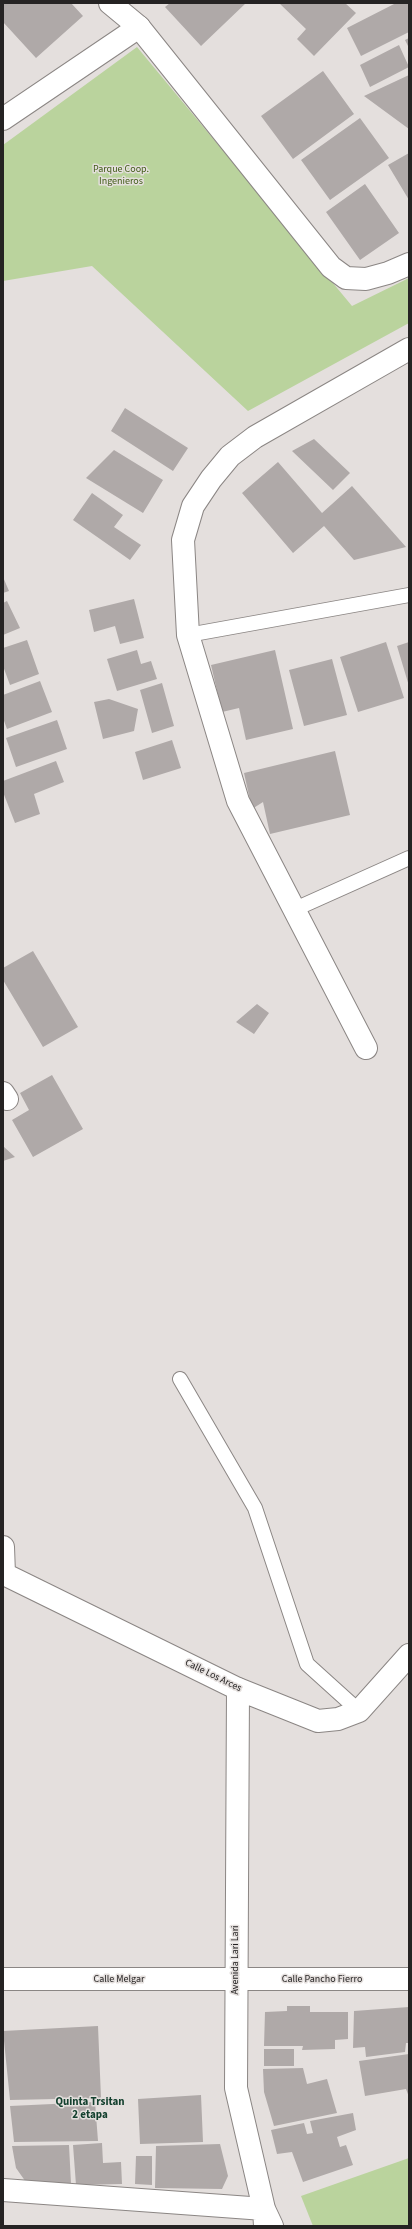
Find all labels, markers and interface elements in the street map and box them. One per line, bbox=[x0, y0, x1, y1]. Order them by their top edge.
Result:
park label: Parque Coop. Ingenieros bbox=[93, 164, 149, 188]
street label: Calle Los Arces bbox=[183, 1657, 243, 1695]
street label: Avenida Lari Lari bbox=[230, 1925, 242, 1995]
street label: Calle Melgar bbox=[94, 1974, 144, 1986]
street label: Calle Pancho Fierro bbox=[282, 1974, 362, 1986]
district label: Quinta Trsitan 2 etapa bbox=[55, 2096, 125, 2122]

